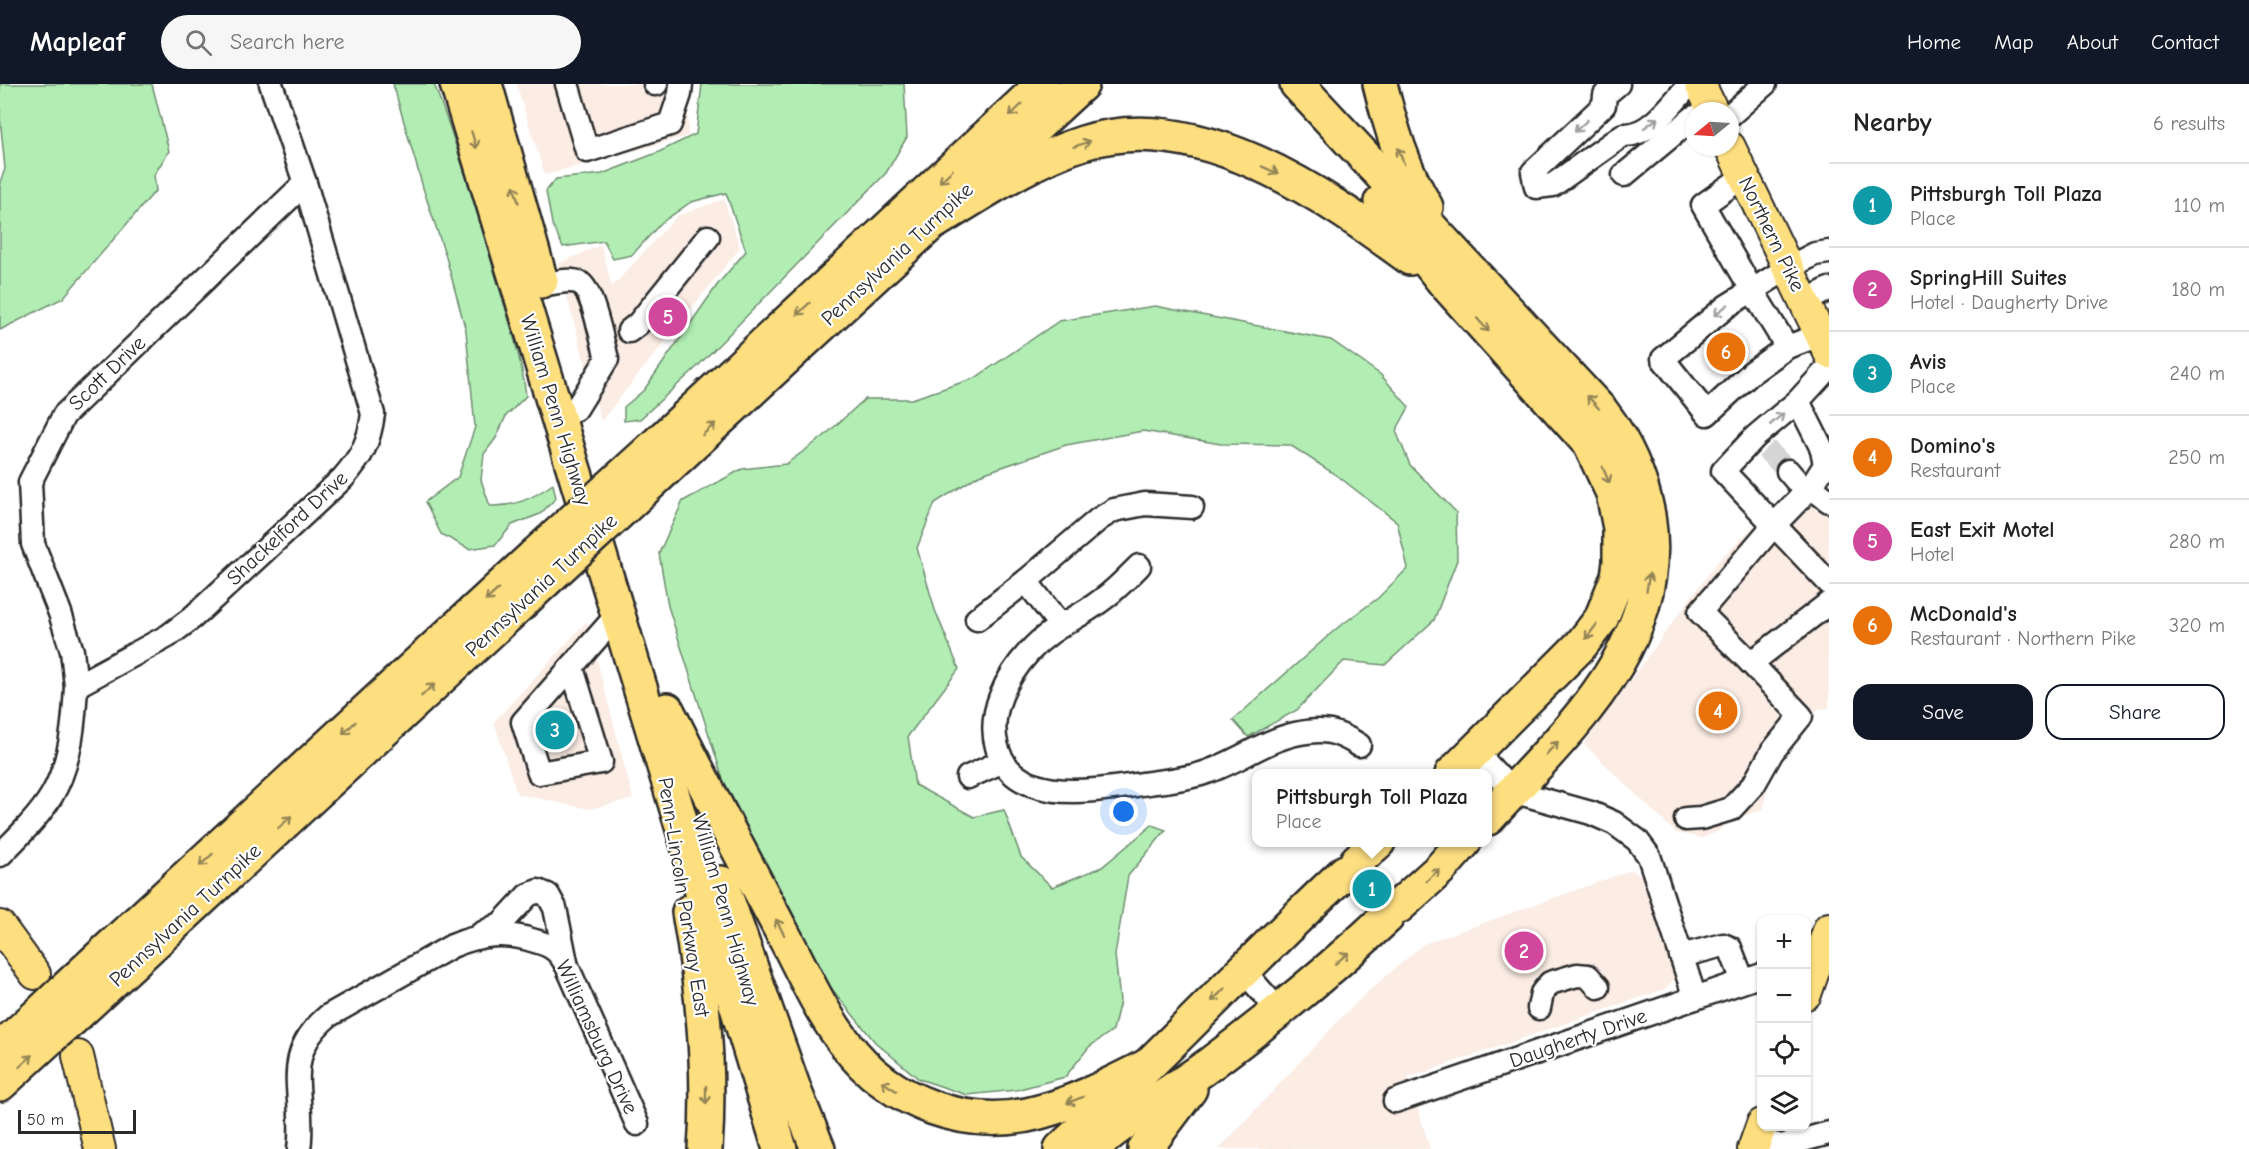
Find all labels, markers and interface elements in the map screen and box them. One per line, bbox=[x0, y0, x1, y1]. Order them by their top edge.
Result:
search box bbox=[161, 15, 581, 69]
text: Mapleaf bbox=[30, 26, 125, 58]
icon: search bbox=[182, 26, 215, 59]
text: Search here bbox=[230, 29, 344, 55]
text: Home bbox=[1907, 30, 1961, 54]
text: Map bbox=[1994, 30, 2034, 54]
text: About bbox=[2067, 30, 2118, 54]
text: Contact bbox=[2151, 30, 2219, 54]
north arrow bbox=[1685, 102, 1739, 156]
one-way arrow bbox=[1009, 103, 1024, 117]
text: Nearby bbox=[1853, 108, 1932, 138]
text: 6 results bbox=[2153, 112, 2225, 135]
one-way arrow bbox=[1642, 117, 1658, 130]
one-way arrow bbox=[1574, 119, 1589, 134]
one-way arrow bbox=[469, 130, 480, 149]
one-way arrow bbox=[1072, 137, 1091, 148]
one-way arrow bbox=[1395, 148, 1406, 166]
one-way arrow bbox=[1261, 165, 1279, 176]
one-way arrow bbox=[939, 169, 954, 184]
street label: Northern Pike bbox=[1734, 173, 1810, 295]
street label: Pennsylvania Turnpike bbox=[816, 178, 978, 330]
text: Pittsburgh Toll Plaza bbox=[1910, 181, 2102, 207]
one-way arrow bbox=[510, 185, 521, 204]
text: 1 bbox=[1869, 194, 1876, 217]
text: 110 m bbox=[2174, 194, 2225, 217]
text: Place bbox=[1910, 207, 1956, 230]
text: SpringHill Suites bbox=[1910, 265, 2067, 291]
text: 2 bbox=[1868, 278, 1877, 301]
text: 180 m bbox=[2171, 278, 2225, 301]
text: Hotel · Daugherty Drive bbox=[1910, 291, 2108, 314]
pin: 5 bbox=[648, 294, 688, 340]
one-way arrow bbox=[796, 302, 811, 316]
one-way arrow bbox=[1713, 304, 1729, 317]
street label: William Penn Highway bbox=[515, 312, 597, 509]
one-way arrow bbox=[1476, 317, 1490, 332]
pin: 6 bbox=[1706, 330, 1746, 374]
street label: Scott Drive bbox=[64, 331, 150, 415]
text: Avis bbox=[1910, 349, 1946, 375]
text: 3 bbox=[1868, 362, 1877, 385]
text: 240 m bbox=[2170, 362, 2225, 385]
text: Place bbox=[1910, 375, 1956, 398]
one-way arrow bbox=[1586, 395, 1600, 410]
one-way arrow bbox=[1769, 412, 1784, 426]
one-way arrow bbox=[702, 422, 717, 436]
text: Domino's bbox=[1910, 433, 1995, 459]
text: 4 bbox=[1868, 446, 1877, 469]
text: 250 m bbox=[2168, 446, 2225, 469]
text: Restaurant bbox=[1910, 459, 2000, 482]
street label: Shackelford Drive bbox=[222, 466, 352, 590]
one-way arrow bbox=[1601, 466, 1612, 484]
street label: Pennsylvania Turnpike bbox=[460, 509, 622, 661]
text: East Exit Motel bbox=[1910, 517, 2055, 543]
text: 5 bbox=[1867, 530, 1878, 553]
text: 280 m bbox=[2169, 530, 2225, 553]
text: Hotel bbox=[1910, 543, 1954, 566]
one-way arrow bbox=[1642, 573, 1653, 593]
one-way arrow bbox=[485, 588, 500, 602]
text: McDonald's bbox=[1910, 601, 2017, 627]
text: 6 bbox=[1867, 614, 1878, 637]
text: 320 m bbox=[2169, 614, 2225, 637]
one-way arrow bbox=[1585, 624, 1598, 640]
text: Restaurant · Northern Pike bbox=[1910, 627, 2136, 650]
one-way arrow bbox=[420, 683, 435, 697]
button: Save bbox=[1853, 684, 2033, 740]
button: Share bbox=[2045, 684, 2225, 740]
pin: 4 bbox=[1698, 688, 1738, 734]
pin: 3 bbox=[536, 708, 574, 752]
one-way arrow bbox=[342, 720, 357, 734]
one-way arrow bbox=[1544, 741, 1559, 756]
popup bbox=[1252, 769, 1492, 847]
street label: Penn-Lincoln Parkway East bbox=[653, 775, 715, 1020]
text: Pittsburgh Toll Plaza bbox=[1276, 784, 1468, 810]
your location bbox=[1109, 797, 1138, 826]
text: Place bbox=[1276, 810, 1322, 833]
street label: William Penn Highway bbox=[687, 811, 765, 1009]
one-way arrow bbox=[277, 815, 292, 829]
street label: Pennsylvania Turnpike bbox=[104, 839, 266, 991]
one-way arrow bbox=[198, 853, 213, 867]
pin: 1 bbox=[1352, 866, 1392, 912]
one-way arrow bbox=[1425, 869, 1440, 883]
map controls bbox=[1757, 915, 1811, 1131]
button: + bbox=[1757, 915, 1811, 969]
one-way arrow bbox=[774, 919, 785, 937]
pin: 2 bbox=[1504, 928, 1544, 974]
one-way arrow bbox=[1334, 951, 1349, 965]
street label: Williamsburg Drive bbox=[551, 956, 643, 1118]
button: − bbox=[1757, 969, 1811, 1023]
one-way arrow bbox=[1211, 988, 1225, 1003]
street label: Daugherty Drive bbox=[1506, 1003, 1650, 1073]
button: locate bbox=[1757, 1023, 1811, 1077]
one-way arrow bbox=[18, 1054, 33, 1068]
button: layers bbox=[1757, 1077, 1811, 1131]
one-way arrow bbox=[882, 1080, 898, 1092]
one-way arrow bbox=[700, 1085, 712, 1105]
one-way arrow bbox=[1066, 1095, 1085, 1106]
scale bar bbox=[18, 1107, 136, 1134]
text: 50 m bbox=[27, 1111, 64, 1129]

